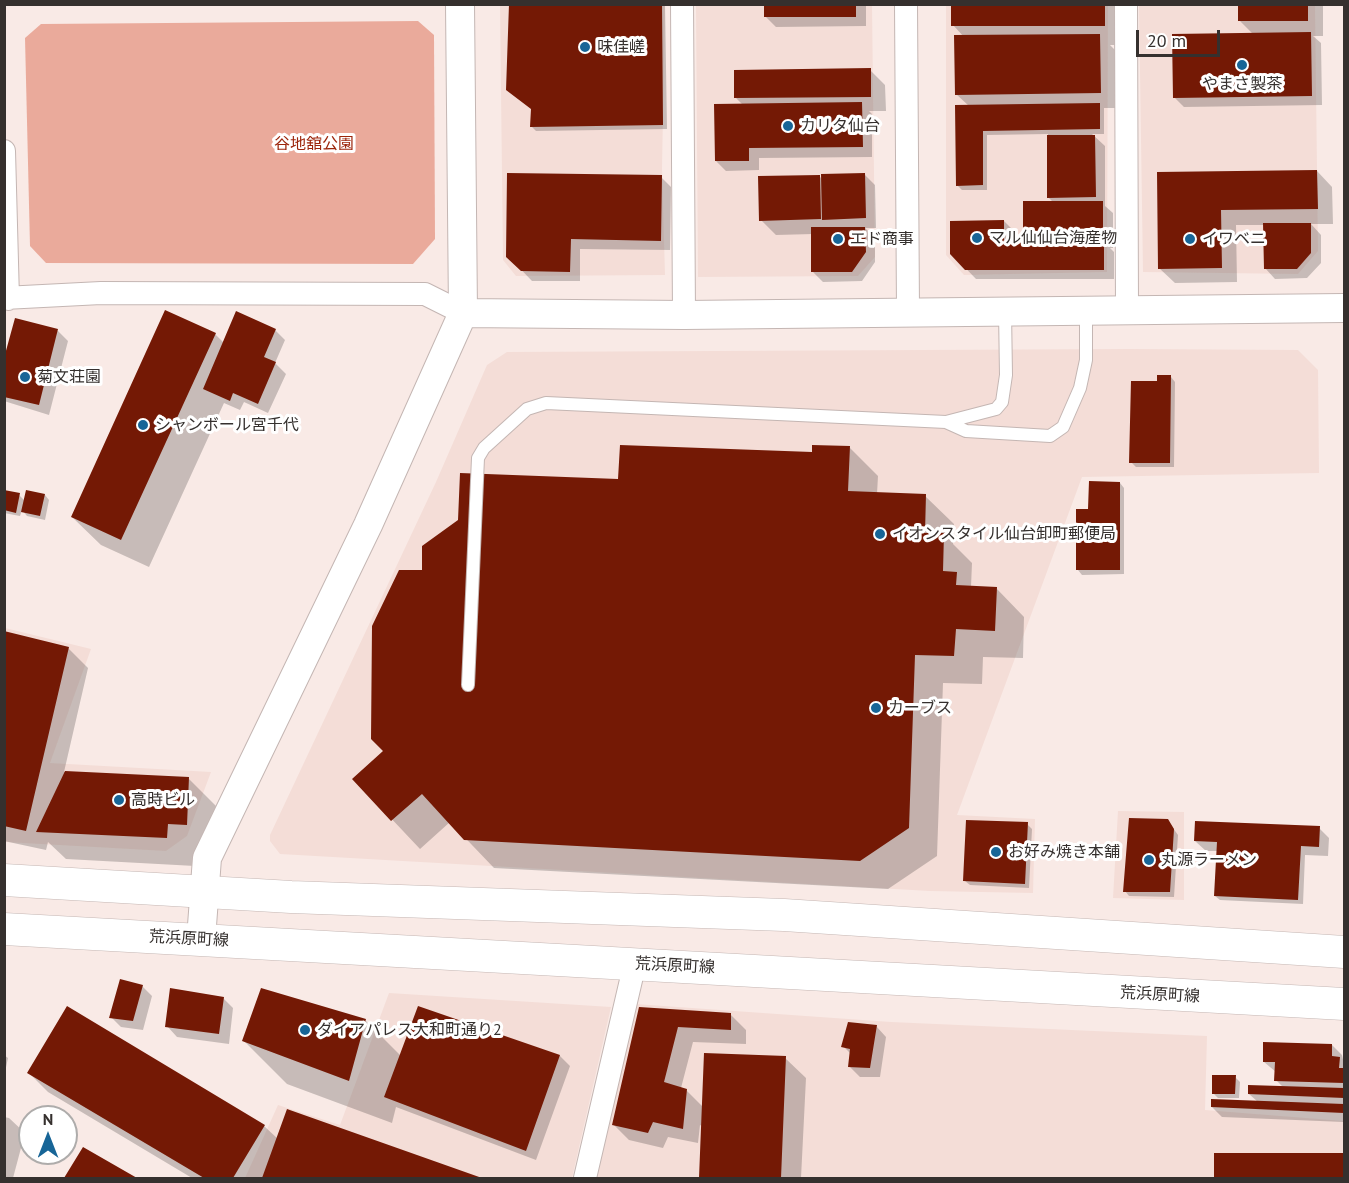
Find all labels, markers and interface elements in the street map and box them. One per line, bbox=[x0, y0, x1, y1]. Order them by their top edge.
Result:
scale bar bbox=[1139, 18, 1223, 56]
text: 20 m bbox=[1147, 29, 1186, 52]
place label: 味佳嵯 bbox=[597, 37, 645, 57]
marker: 味佳嵯 bbox=[578, 40, 592, 54]
marker: やまさ製茶 bbox=[1235, 58, 1249, 72]
place label: やまさ製茶 bbox=[1202, 74, 1282, 94]
place label: カリタ仙台 bbox=[800, 116, 880, 136]
marker: カリタ仙台 bbox=[781, 119, 795, 133]
park label: 谷地舘公園 bbox=[274, 134, 354, 154]
place label: マル仙仙台海産物 bbox=[989, 228, 1117, 248]
place label: エド商事 bbox=[850, 229, 914, 249]
place label: イワベニ bbox=[1202, 229, 1266, 249]
marker: マル仙仙台海産物 bbox=[970, 231, 984, 245]
marker: エド商事 bbox=[831, 232, 845, 246]
marker: イワベニ bbox=[1183, 232, 1197, 246]
place label: 菊文荘園 bbox=[37, 367, 101, 387]
marker: 菊文荘園 bbox=[18, 370, 32, 384]
place label: シャンボール宮千代 bbox=[155, 415, 299, 435]
marker: シャンボール宮千代 bbox=[136, 418, 150, 432]
place label: イオンスタイル仙台卸町郵便局 bbox=[892, 524, 1116, 544]
marker: イオンスタイル仙台卸町郵便局 bbox=[873, 527, 887, 541]
place label: カーブス bbox=[888, 698, 952, 718]
marker: カーブス bbox=[869, 701, 883, 715]
place label: 高時ビル bbox=[131, 790, 195, 810]
marker: 高時ビル bbox=[112, 793, 126, 807]
place label: お好み焼き本舗 bbox=[1008, 842, 1120, 862]
marker: お好み焼き本舗 bbox=[989, 845, 1003, 859]
place label: 丸源ラーメン bbox=[1161, 850, 1257, 870]
marker: 丸源ラーメン bbox=[1142, 853, 1156, 867]
street label: 荒浜原町線 bbox=[149, 927, 229, 951]
street label: 荒浜原町線 bbox=[635, 954, 715, 978]
street label: 荒浜原町線 bbox=[1120, 983, 1200, 1007]
place label: ダイアパレス大和町通り2 bbox=[317, 1020, 502, 1040]
marker: ダイアパレス大和町通り2 bbox=[298, 1023, 312, 1037]
north arrow bbox=[18, 1105, 78, 1165]
text: N bbox=[43, 1109, 53, 1129]

